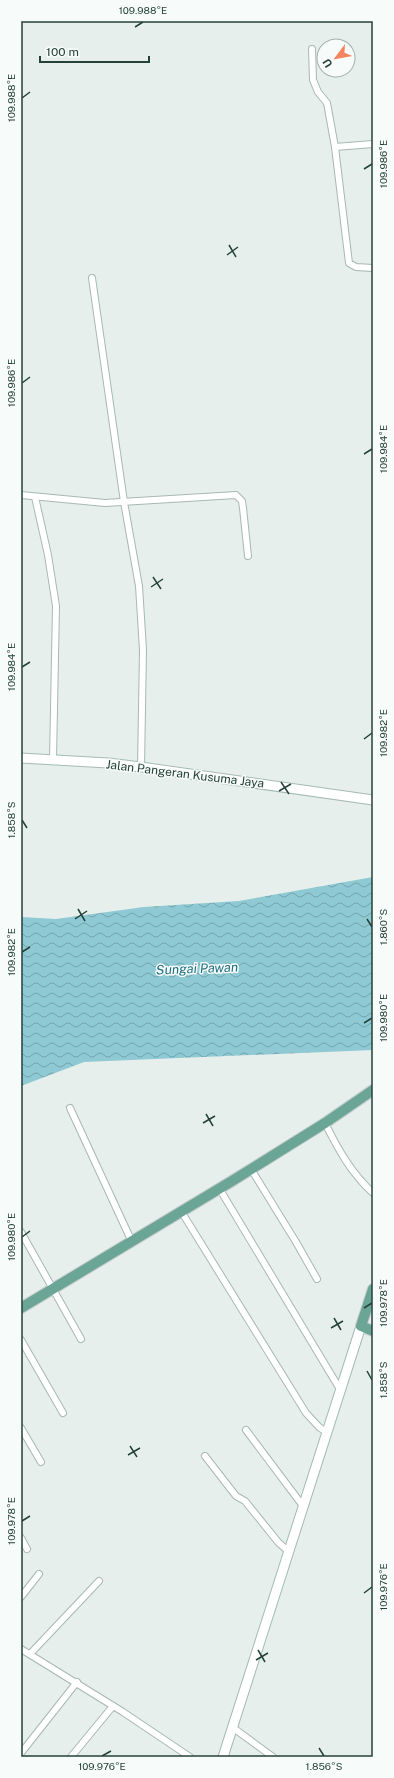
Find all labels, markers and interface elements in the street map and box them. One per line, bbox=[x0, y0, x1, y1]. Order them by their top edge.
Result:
text: 109.988°E bbox=[119, 4, 167, 16]
scale bar bbox=[40, 38, 149, 64]
north arrow bbox=[316, 38, 356, 78]
text: 100 m bbox=[46, 45, 79, 59]
text: U bbox=[320, 57, 335, 70]
text: 109.988°E bbox=[5, 74, 17, 122]
text: 109.986°E bbox=[377, 140, 389, 188]
text: 109.986°E bbox=[5, 359, 17, 407]
text: 109.984°E bbox=[377, 425, 389, 473]
text: 109.984°E bbox=[5, 643, 17, 691]
text: 109.982°E bbox=[377, 709, 389, 757]
street label: Jalan Pangeran Kusuma Jaya bbox=[105, 757, 265, 791]
text: 1.858°S bbox=[5, 801, 17, 839]
text: 1.860°S bbox=[377, 909, 389, 945]
text: 109.982°E bbox=[5, 928, 17, 976]
water label: Sungai Pawan bbox=[156, 960, 238, 977]
text: 109.980°E bbox=[377, 994, 389, 1042]
text: 109.980°E bbox=[5, 1213, 17, 1261]
text: 109.978°E bbox=[377, 1279, 389, 1327]
text: 1.858°S bbox=[377, 1361, 389, 1399]
text: 109.978°E bbox=[5, 1497, 17, 1545]
text: 109.976°E bbox=[377, 1563, 389, 1611]
text: 109.976°E bbox=[78, 1760, 126, 1772]
text: 1.856°S bbox=[306, 1760, 343, 1772]

